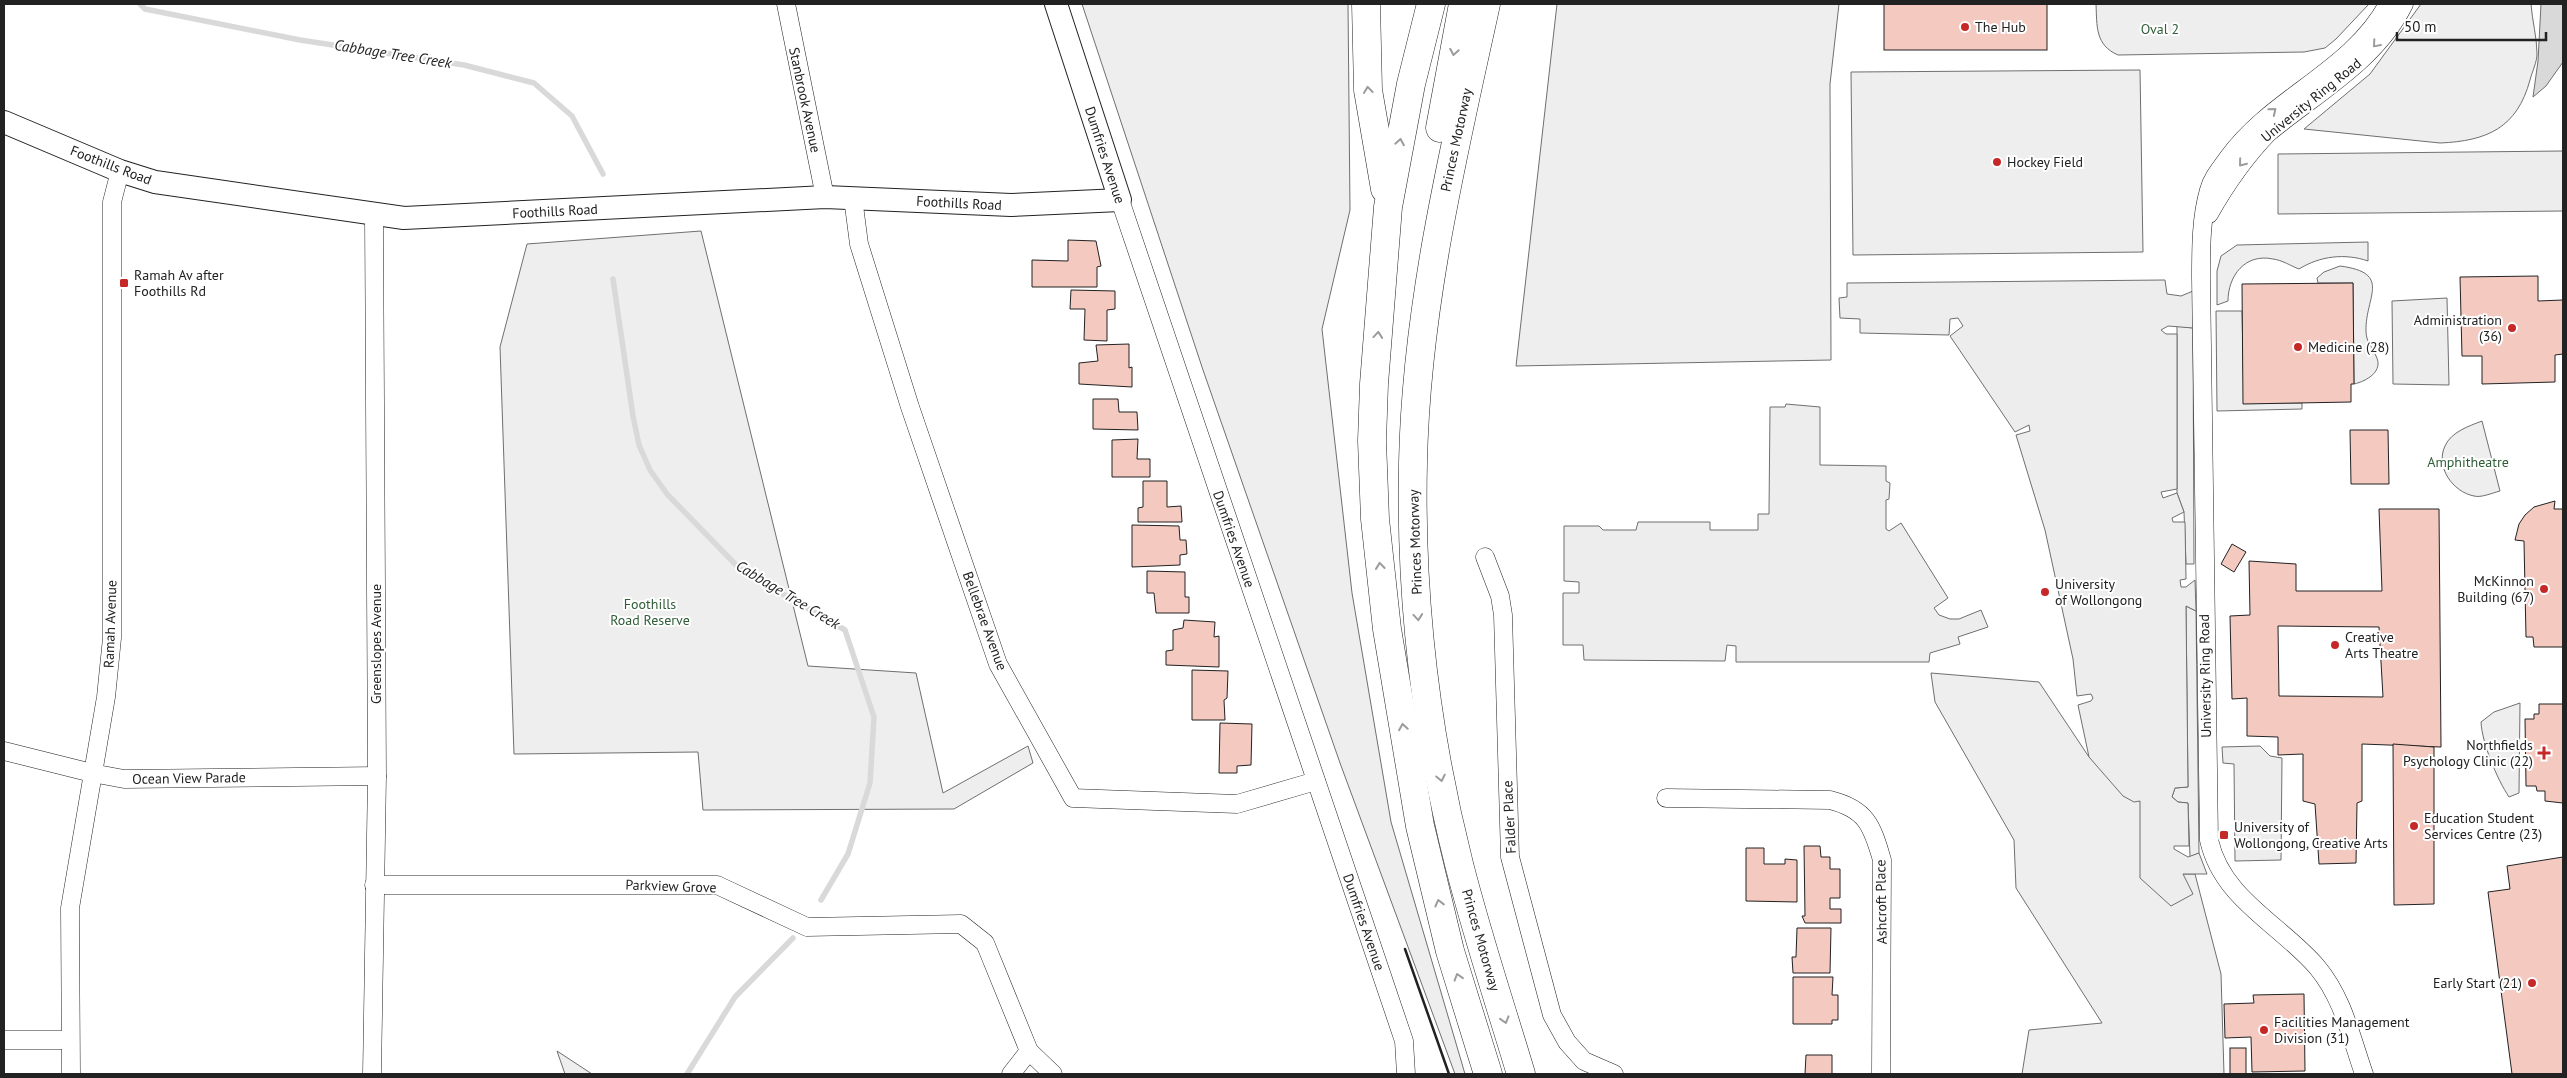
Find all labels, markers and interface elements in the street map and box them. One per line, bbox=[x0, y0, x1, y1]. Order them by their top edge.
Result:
scale bar bbox=[2397, 10, 2546, 42]
text: 50 m bbox=[2404, 17, 2437, 36]
place label: The Hub bbox=[1975, 18, 2026, 36]
park label: Oval 2 bbox=[2141, 20, 2179, 38]
marker: The Hub bbox=[1959, 21, 1971, 33]
water label: Cabbage Tree Creek bbox=[333, 35, 454, 72]
one-way arrow bbox=[2373, 38, 2382, 47]
street label: Stanbrook Avenue bbox=[785, 46, 825, 154]
one-way arrow bbox=[1450, 47, 1460, 56]
street label: University Ring Road bbox=[2257, 54, 2365, 146]
one-way arrow bbox=[1363, 86, 1374, 94]
street label: Princes Motorway bbox=[1436, 86, 1476, 193]
street label: Dumfries Avenue bbox=[1081, 104, 1129, 206]
one-way arrow bbox=[2267, 108, 2276, 117]
one-way arrow bbox=[1395, 138, 1405, 146]
street label: Foothills Road bbox=[68, 141, 154, 189]
place label: Hockey Field bbox=[2007, 153, 2083, 171]
marker: Hockey Field bbox=[1991, 156, 2003, 168]
one-way arrow bbox=[2238, 157, 2247, 166]
street label: Foothills Road bbox=[916, 192, 1002, 214]
street label: Foothills Road bbox=[512, 200, 598, 222]
place label: Ramah Av after Foothills Rd bbox=[134, 266, 224, 300]
marker: Ramah Av after Foothills Rd bbox=[118, 277, 130, 289]
place label: Administration (36) bbox=[2414, 311, 2502, 345]
marker: Administration (36) bbox=[2506, 322, 2518, 334]
one-way arrow bbox=[1372, 331, 1383, 339]
place label: Medicine (28) bbox=[2308, 338, 2389, 356]
marker: Medicine (28) bbox=[2292, 341, 2304, 353]
park label: Amphitheatre bbox=[2427, 453, 2509, 471]
street label: Dumfries Avenue bbox=[1209, 488, 1259, 590]
street label: Princes Motorway bbox=[1404, 489, 1426, 595]
water label: Cabbage Tree Creek bbox=[733, 556, 845, 634]
one-way arrow bbox=[1375, 562, 1386, 570]
street label: Bellebrae Avenue bbox=[959, 569, 1011, 673]
place label: McKinnon Building (67) bbox=[2457, 572, 2534, 606]
place label: University of Wollongong bbox=[2055, 575, 2142, 609]
street label: Ramah Avenue bbox=[99, 580, 121, 668]
marker: McKinnon Building (67) bbox=[2538, 583, 2550, 595]
street label: Greenslopes Avenue bbox=[367, 584, 385, 704]
marker: University of Wollongong bbox=[2039, 586, 2051, 598]
park label: Foothills Road Reserve bbox=[610, 595, 690, 629]
one-way arrow bbox=[1413, 614, 1424, 622]
street label: University Ring Road bbox=[2195, 614, 2215, 738]
place label: Creative Arts Theatre bbox=[2345, 628, 2418, 662]
marker: Creative Arts Theatre bbox=[2329, 639, 2341, 651]
one-way arrow bbox=[1399, 723, 1409, 731]
place label: Northfields Psychology Clinic (22) bbox=[2403, 736, 2533, 770]
marker: Northfields Psychology Clinic (22) bbox=[2537, 746, 2551, 760]
street label: Ocean View Parade bbox=[132, 768, 246, 788]
one-way arrow bbox=[1435, 774, 1446, 782]
street label: Falder Place bbox=[1498, 780, 1520, 854]
place label: Education Student Services Centre (23) bbox=[2424, 809, 2542, 843]
place label: University of Wollongong, Creative Arts bbox=[2234, 818, 2388, 852]
marker: Education Student Services Centre (23) bbox=[2408, 820, 2420, 832]
marker: University of Wollongong, Creative Arts bbox=[2218, 829, 2230, 841]
street label: Ashcroft Place bbox=[1871, 859, 1891, 945]
street label: Dumfries Avenue bbox=[1339, 871, 1389, 973]
street label: Parkview Grove bbox=[625, 875, 717, 897]
street label: Princes Motorway bbox=[1458, 887, 1504, 994]
one-way arrow bbox=[1434, 900, 1444, 908]
one-way arrow bbox=[1454, 974, 1464, 982]
place label: Early Start (21) bbox=[2433, 974, 2522, 992]
marker: Early Start (21) bbox=[2526, 977, 2538, 989]
place label: Facilities Management Division (31) bbox=[2274, 1013, 2410, 1047]
one-way arrow bbox=[1499, 1015, 1509, 1023]
marker: Facilities Management Division (31) bbox=[2258, 1024, 2270, 1036]

